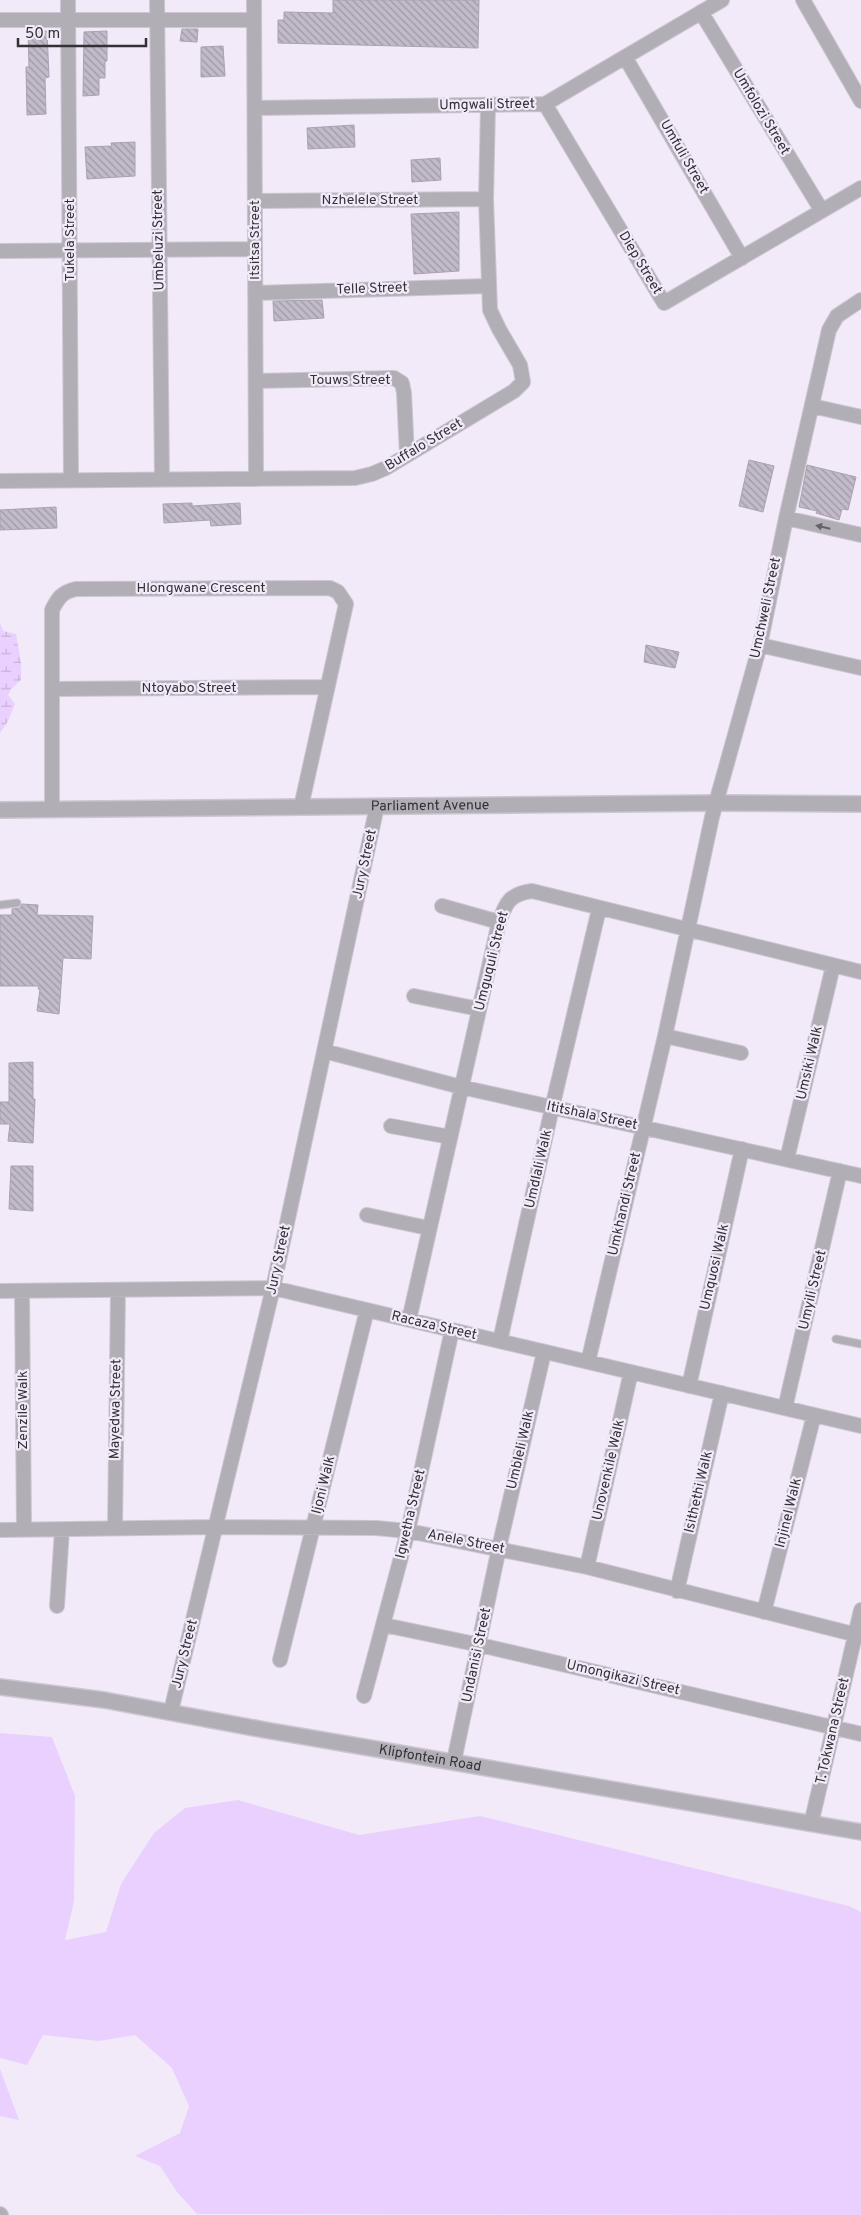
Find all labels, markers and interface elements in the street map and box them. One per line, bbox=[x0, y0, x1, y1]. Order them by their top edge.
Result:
scale bar bbox=[18, 15, 145, 47]
text: 50 m bbox=[25, 25, 60, 44]
street label: Umfolozi Street bbox=[729, 66, 793, 158]
street label: Umgwali Street bbox=[439, 96, 535, 114]
street label: Umfuli Street bbox=[656, 117, 712, 197]
street label: Umbeluzi Street bbox=[150, 189, 168, 291]
street label: Nzhelele Street bbox=[322, 192, 418, 209]
street label: Tukela Street bbox=[62, 199, 79, 281]
street label: Itsitsa Street bbox=[247, 200, 264, 280]
street label: Diep Street bbox=[615, 228, 665, 298]
street label: Telle Street bbox=[336, 279, 408, 299]
street label: Touws Street bbox=[310, 372, 390, 389]
street label: Buffalo Street bbox=[382, 415, 466, 475]
one-way arrow bbox=[816, 523, 831, 531]
street label: Umchweli Street bbox=[747, 556, 785, 660]
street label: Hlongwane Crescent bbox=[136, 580, 266, 597]
street label: Ntoyabo Street bbox=[141, 680, 237, 697]
street label: Parliament Avenue bbox=[371, 797, 489, 815]
street label: Jury Street bbox=[349, 828, 381, 900]
street label: Umguquli Street bbox=[471, 909, 513, 1013]
street label: Umsiki Walk bbox=[793, 1024, 827, 1102]
street label: Ititshala Street bbox=[545, 1098, 639, 1134]
street label: Umdlali Walk bbox=[522, 1128, 556, 1210]
street label: Umkhandi Street bbox=[605, 1151, 645, 1257]
street label: Umquosi Walk bbox=[697, 1222, 733, 1312]
street label: Jury Street bbox=[263, 1224, 295, 1296]
street label: Umyili Street bbox=[796, 1248, 830, 1332]
street label: Racaza Street bbox=[390, 1308, 478, 1344]
street label: Mayedwa Street bbox=[107, 1359, 125, 1459]
street label: Zenzile Walk bbox=[15, 1370, 32, 1450]
street label: Umbleli Walk bbox=[504, 1409, 538, 1491]
street label: Unovenkile Walk bbox=[589, 1418, 629, 1522]
street label: Isithethi Walk bbox=[681, 1449, 717, 1535]
street label: Ijoni Walk bbox=[309, 1454, 339, 1516]
street label: Igwetha Street bbox=[392, 1468, 430, 1560]
street label: Injinel Walk bbox=[772, 1476, 806, 1550]
street label: Anele Street bbox=[426, 1526, 506, 1558]
street label: Undanisi Street bbox=[459, 1606, 495, 1704]
street label: Jury Street bbox=[168, 1618, 202, 1690]
street label: Umongikazi Street bbox=[565, 1657, 681, 1699]
street label: T. Tokwana Street bbox=[812, 1676, 854, 1786]
street label: Klipfontein Road bbox=[377, 1741, 483, 1775]

